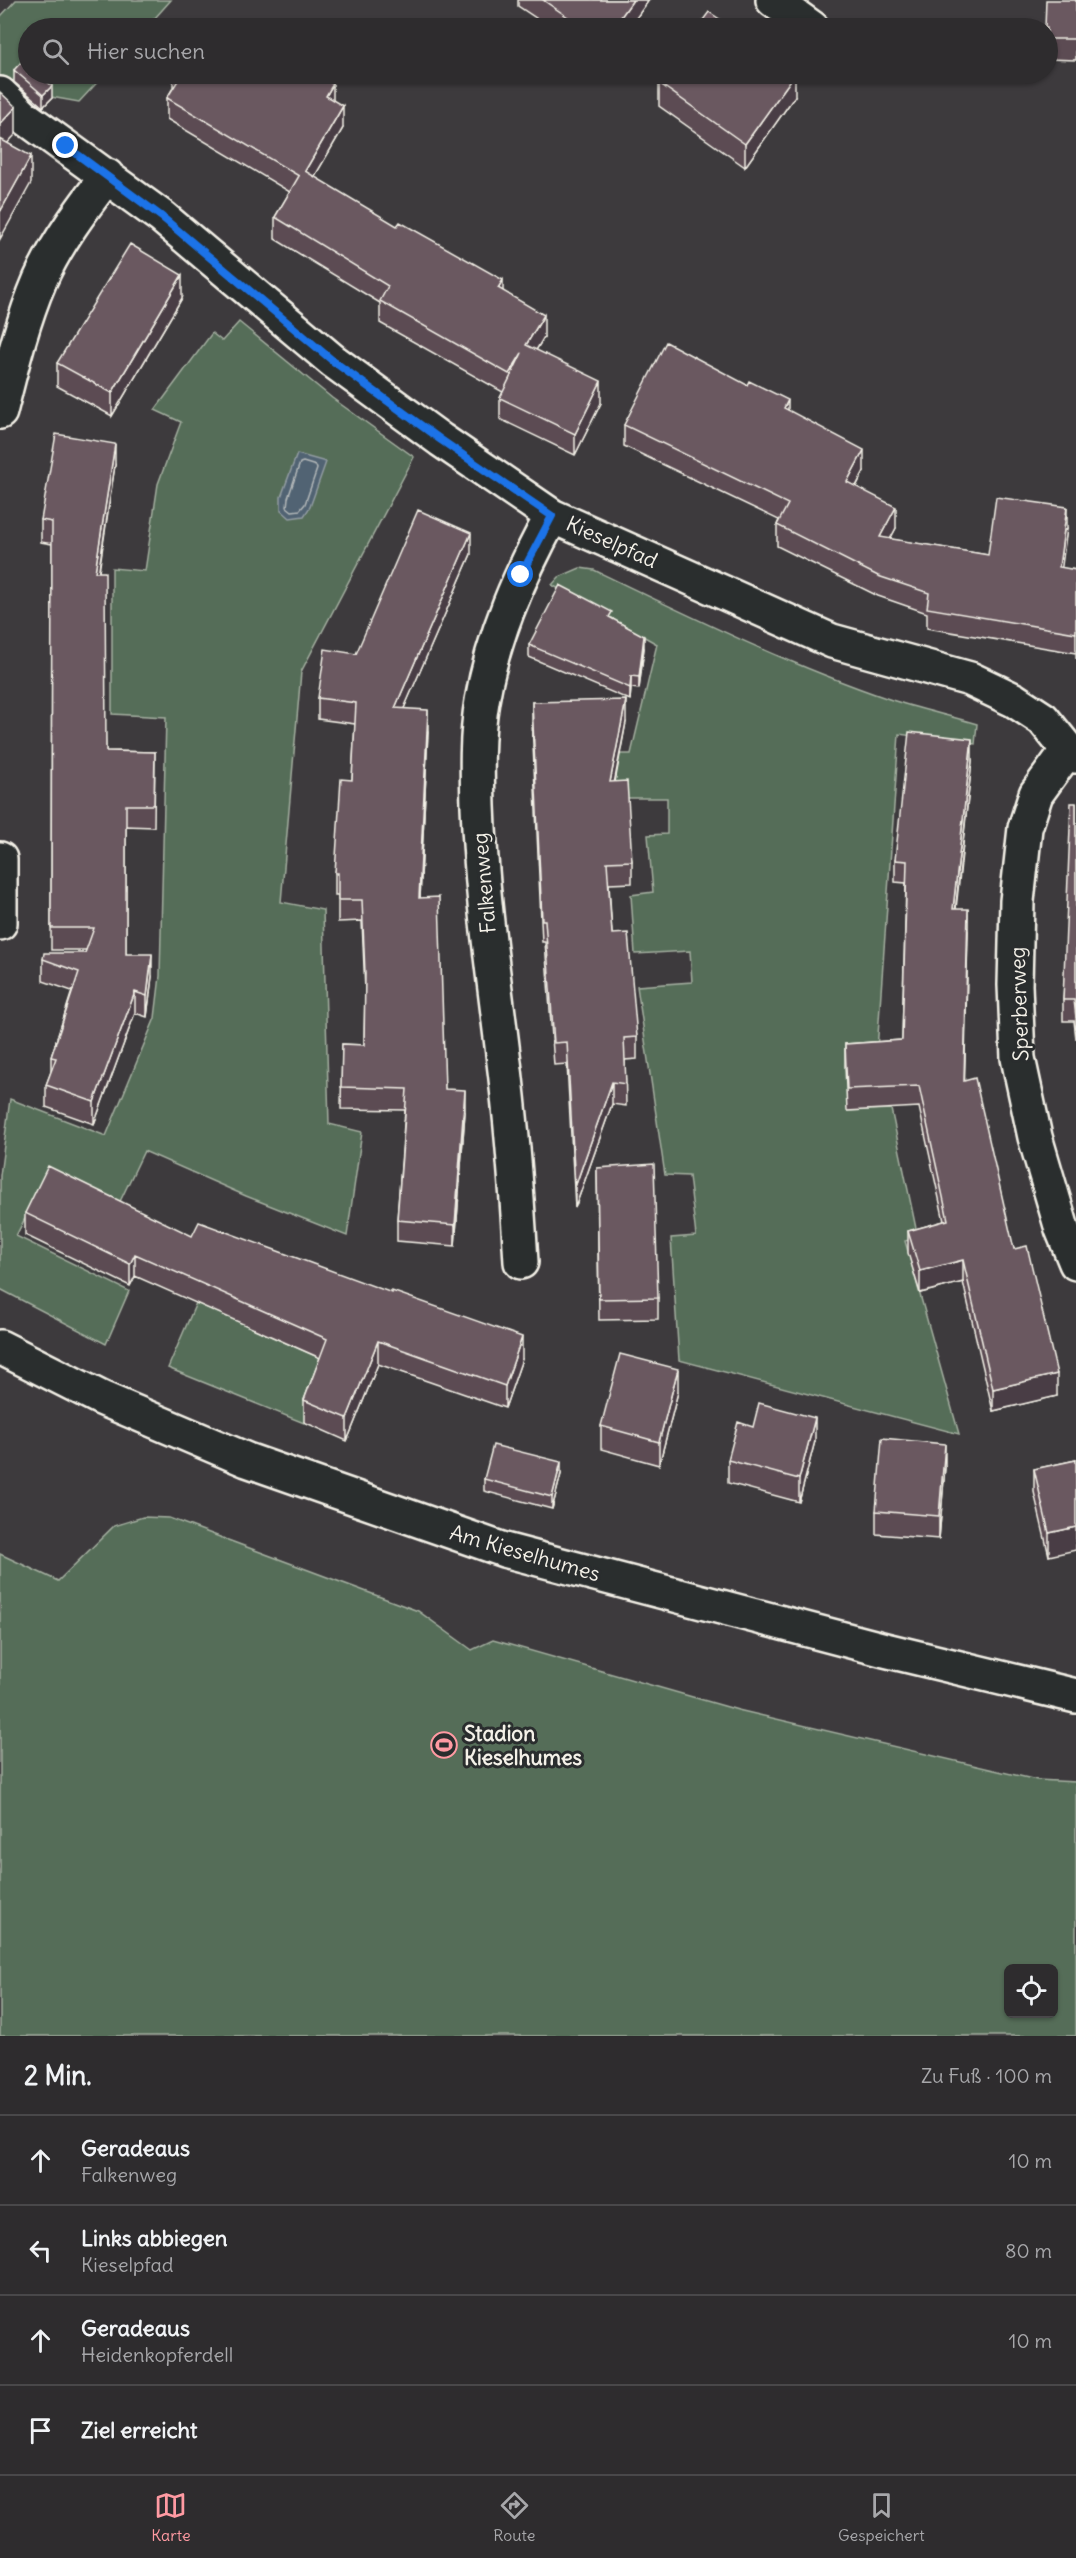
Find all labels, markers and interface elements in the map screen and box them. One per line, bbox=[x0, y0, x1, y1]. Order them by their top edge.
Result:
search box bbox=[18, 18, 1058, 84]
icon: search bbox=[39, 35, 72, 68]
text: Hier suchen bbox=[87, 37, 205, 65]
route end bbox=[52, 132, 78, 158]
street label: Kieselpfad bbox=[562, 510, 662, 574]
route start bbox=[507, 561, 533, 587]
street label: Falkenweg bbox=[466, 832, 502, 934]
street label: Sperberweg bbox=[1004, 946, 1034, 1062]
street label: Am Kieselhumes bbox=[447, 1519, 603, 1587]
place label: Stadion Kieselhumes bbox=[464, 1720, 583, 1771]
sports icon: Stadion Kieselhumes bbox=[429, 1730, 459, 1760]
map controls bbox=[1004, 1964, 1058, 2018]
button: locate bbox=[1004, 1964, 1058, 2018]
text: 2 Min. bbox=[24, 2059, 92, 2092]
text: Zu Fuß · 100 m bbox=[921, 2063, 1052, 2088]
text: Geradeaus bbox=[81, 2134, 190, 2162]
icon: ahead bbox=[24, 2144, 57, 2177]
text: 10 m bbox=[1009, 2148, 1052, 2173]
text: Falkenweg bbox=[81, 2162, 177, 2187]
text: Links abbiegen bbox=[81, 2224, 228, 2252]
icon: left bbox=[24, 2234, 57, 2267]
text: 80 m bbox=[1005, 2238, 1052, 2263]
text: Kieselpfad bbox=[81, 2252, 174, 2277]
text: Geradeaus bbox=[81, 2314, 190, 2342]
icon: ahead bbox=[24, 2324, 57, 2357]
text: 10 m bbox=[1009, 2328, 1052, 2353]
text: Heidenkopferdell bbox=[81, 2342, 233, 2367]
icon: arrive bbox=[24, 2414, 57, 2447]
text: Ziel erreicht bbox=[81, 2416, 198, 2444]
tab: Karte bbox=[151, 2489, 191, 2545]
tab: Route bbox=[493, 2489, 535, 2545]
tab: Gespeichert bbox=[838, 2489, 925, 2545]

